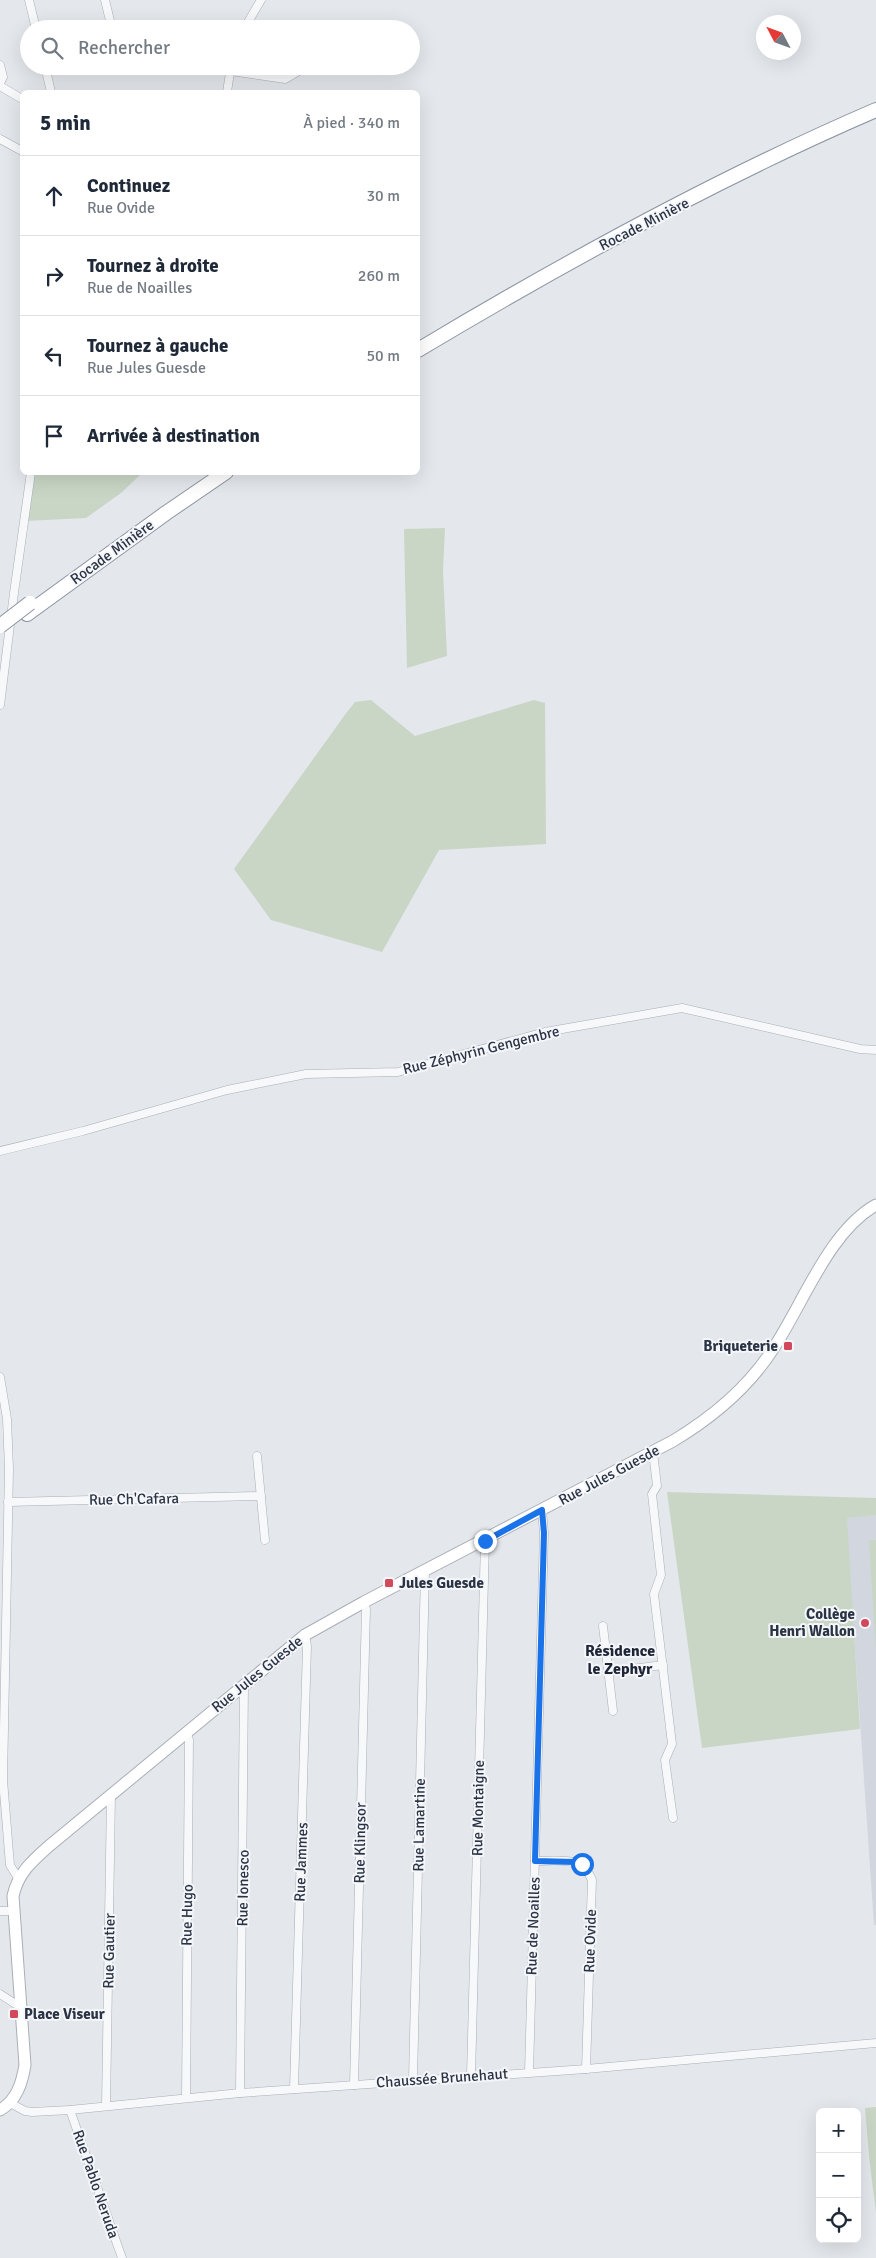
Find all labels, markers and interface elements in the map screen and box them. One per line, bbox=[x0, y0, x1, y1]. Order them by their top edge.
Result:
north arrow bbox=[756, 15, 801, 60]
search box bbox=[20, 20, 420, 75]
icon: search bbox=[38, 34, 66, 62]
text: Rechercher bbox=[78, 36, 170, 60]
text: 5 min bbox=[40, 110, 91, 136]
text: À pied · 340 m bbox=[303, 113, 400, 133]
text: Continuez bbox=[87, 174, 170, 198]
icon: ahead bbox=[40, 182, 68, 210]
text: 30 m bbox=[366, 186, 400, 206]
street label: Rocade Minière bbox=[596, 194, 692, 254]
text: Rue Ovide bbox=[87, 198, 155, 218]
text: Tournez à droite bbox=[87, 254, 219, 278]
icon: right bbox=[40, 262, 68, 290]
text: 260 m bbox=[358, 266, 400, 286]
text: Rue de Noailles bbox=[87, 278, 192, 298]
text: Tournez à gauche bbox=[87, 334, 228, 358]
icon: left bbox=[40, 342, 68, 370]
text: 50 m bbox=[366, 346, 400, 366]
text: Rue Jules Guesde bbox=[87, 358, 206, 378]
icon: arrive bbox=[40, 422, 68, 450]
text: Arrivée à destination bbox=[87, 424, 260, 448]
street label: Rocade Minière bbox=[67, 516, 157, 588]
street label: Rue Zéphyrin Gengembre bbox=[401, 1022, 561, 1078]
place label: Briqueterie bbox=[703, 1337, 778, 1355]
marker: Briqueterie bbox=[782, 1340, 794, 1352]
street label: Rue Jules Guesde bbox=[556, 1441, 662, 1509]
street label: Rue Ch'Cafara bbox=[89, 1489, 179, 1509]
route end bbox=[474, 1530, 497, 1553]
place label: Jules Guesde bbox=[399, 1574, 484, 1592]
marker: Jules Guesde bbox=[383, 1577, 395, 1589]
place label: Collège Henri Wallon bbox=[769, 1605, 855, 1640]
marker: Collège Henri Wallon bbox=[859, 1617, 871, 1629]
street label: Rue Jules Guesde bbox=[208, 1632, 306, 1716]
district label: Résidence le Zephyr bbox=[585, 1641, 655, 1679]
street label: Rue Montaigne bbox=[468, 1760, 488, 1856]
street label: Rue Lamartine bbox=[409, 1778, 429, 1872]
street label: Rue Klingsor bbox=[350, 1802, 370, 1884]
street label: Rue Jammes bbox=[291, 1821, 311, 1902]
street label: Rue Ionesco bbox=[233, 1849, 253, 1927]
route start bbox=[571, 1853, 594, 1876]
street label: Rue de Noailles bbox=[522, 1876, 544, 1976]
street label: Rue Hugo bbox=[177, 1884, 197, 1946]
street label: Rue Ovide bbox=[580, 1909, 600, 1973]
street label: Rue Gautier bbox=[99, 1913, 119, 1989]
place label: Place Viseur bbox=[24, 2005, 105, 2023]
marker: Place Viseur bbox=[8, 2008, 20, 2020]
street label: Chaussée Brunehaut bbox=[376, 2064, 508, 2092]
map controls bbox=[816, 2108, 861, 2243]
button: + bbox=[816, 2108, 861, 2153]
street label: Rue Pablo Neruda bbox=[69, 2127, 123, 2241]
button: − bbox=[816, 2153, 861, 2198]
button: locate bbox=[816, 2198, 861, 2243]

